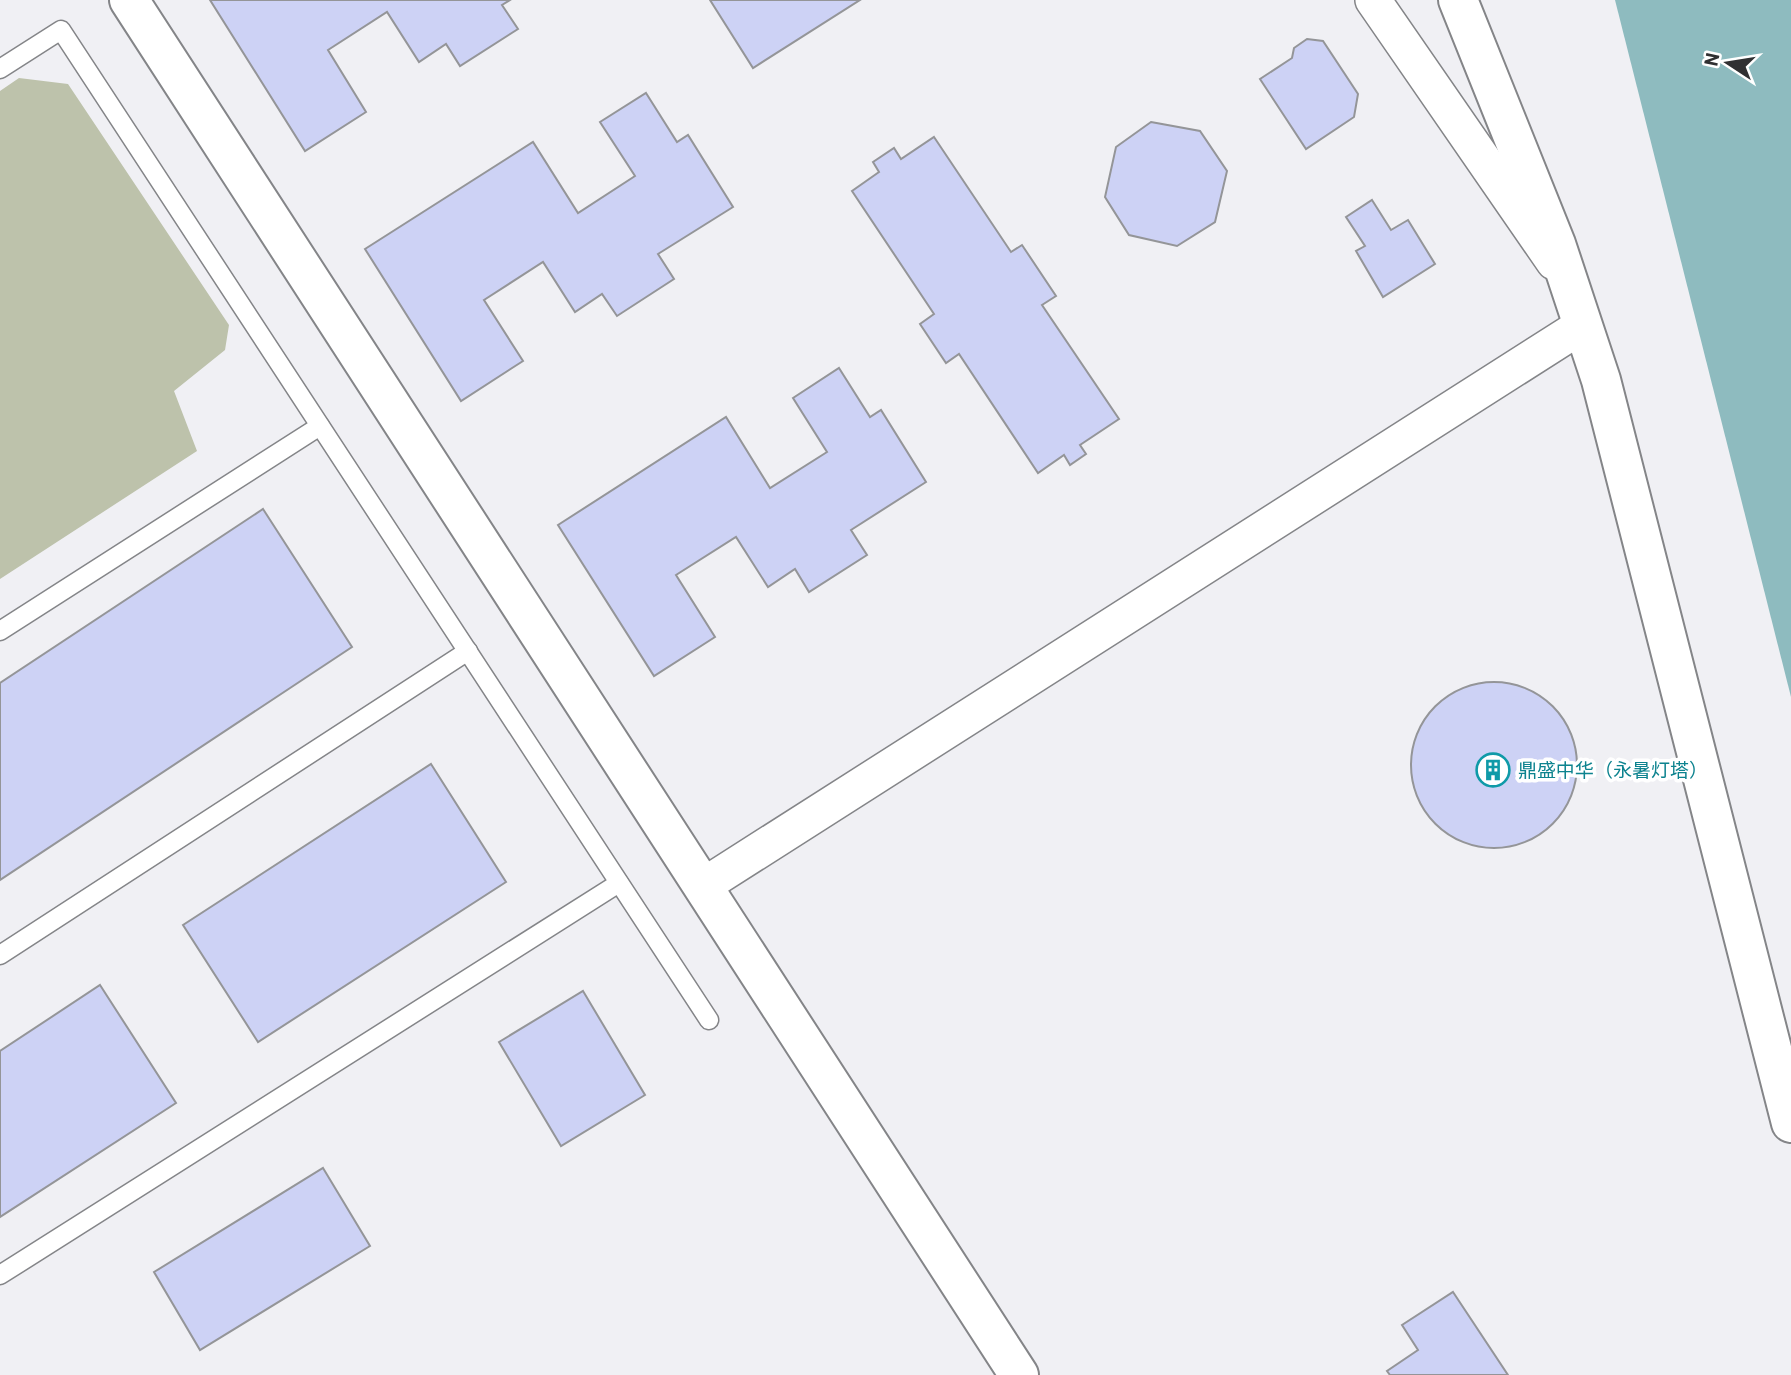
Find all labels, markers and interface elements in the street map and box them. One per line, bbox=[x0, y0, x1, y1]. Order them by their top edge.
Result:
north arrow bbox=[1693, 28, 1763, 98]
text: N bbox=[1698, 51, 1723, 68]
building icon: 鼎盛中华（永暑灯塔） bbox=[1474, 751, 1512, 789]
place label: 鼎盛中华（永暑灯塔） bbox=[1518, 758, 1708, 781]

